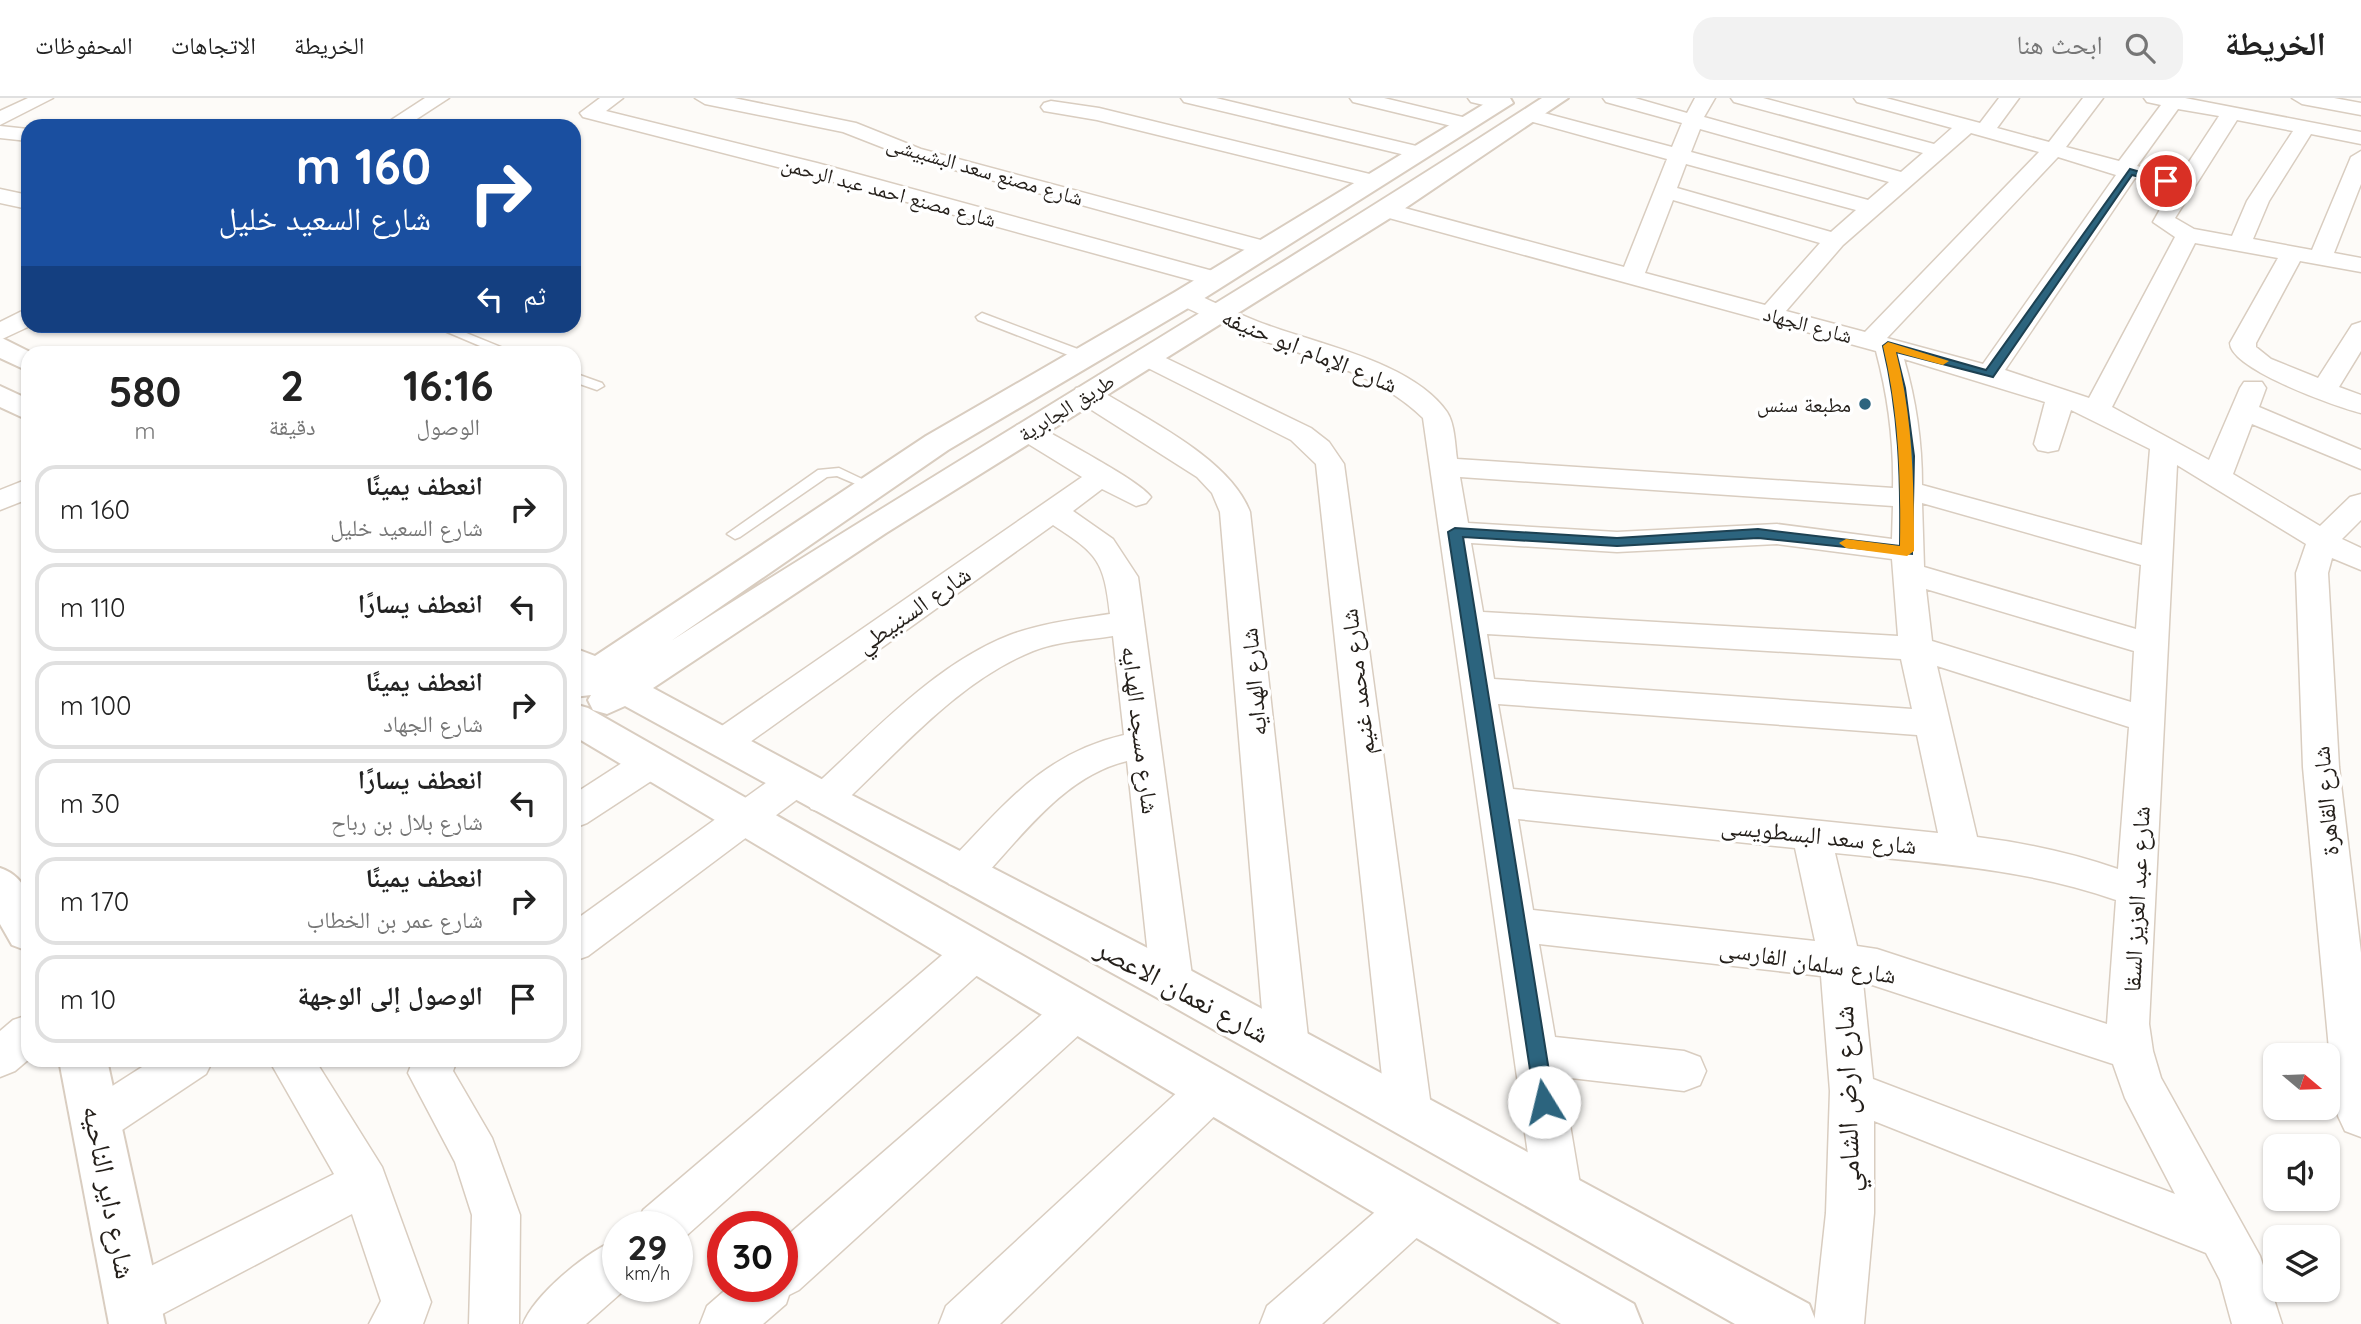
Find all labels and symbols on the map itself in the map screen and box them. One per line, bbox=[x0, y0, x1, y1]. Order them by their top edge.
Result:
street label: شارع مصنع سعد البشبيشى bbox=[883, 129, 1086, 211]
street label: شارع مصنع احمد عبد الرحمن bbox=[779, 150, 999, 233]
pin bbox=[2136, 151, 2196, 211]
street label: شارع الجهاد bbox=[1760, 300, 1855, 349]
street label: شارع الإمام ابو حنيفه bbox=[1217, 301, 1402, 401]
street label: طريق الجابرية bbox=[1013, 367, 1119, 448]
place label: مطبعة سنس bbox=[1757, 391, 1851, 418]
marker: مطبعة سنس bbox=[1857, 396, 1873, 412]
street label: شارع السنبيطي bbox=[850, 559, 979, 664]
street label: شارع محمد غنيم bbox=[1333, 607, 1383, 757]
street label: شارع الهدايه bbox=[1233, 627, 1274, 737]
street label: شارع مسجد الهدايه bbox=[1115, 644, 1166, 816]
street label: شارع القاهرة bbox=[2305, 745, 2346, 857]
street label: شارع عبد العزيز السقا bbox=[2116, 805, 2157, 993]
street label: شارع سعد البسطويسى bbox=[1720, 810, 1918, 861]
street label: شارع نعمان الاعصر bbox=[1089, 929, 1276, 1051]
street label: شارع سلمان الفارسى bbox=[1718, 932, 1898, 991]
street label: شارع ارض الشامي bbox=[1825, 1005, 1873, 1193]
north arrow bbox=[2263, 1043, 2340, 1120]
position arrow bbox=[1507, 1065, 1581, 1139]
street label: شارع داير الناحيه bbox=[75, 1102, 144, 1282]
speed limit sign: 30 bbox=[707, 1211, 798, 1302]

